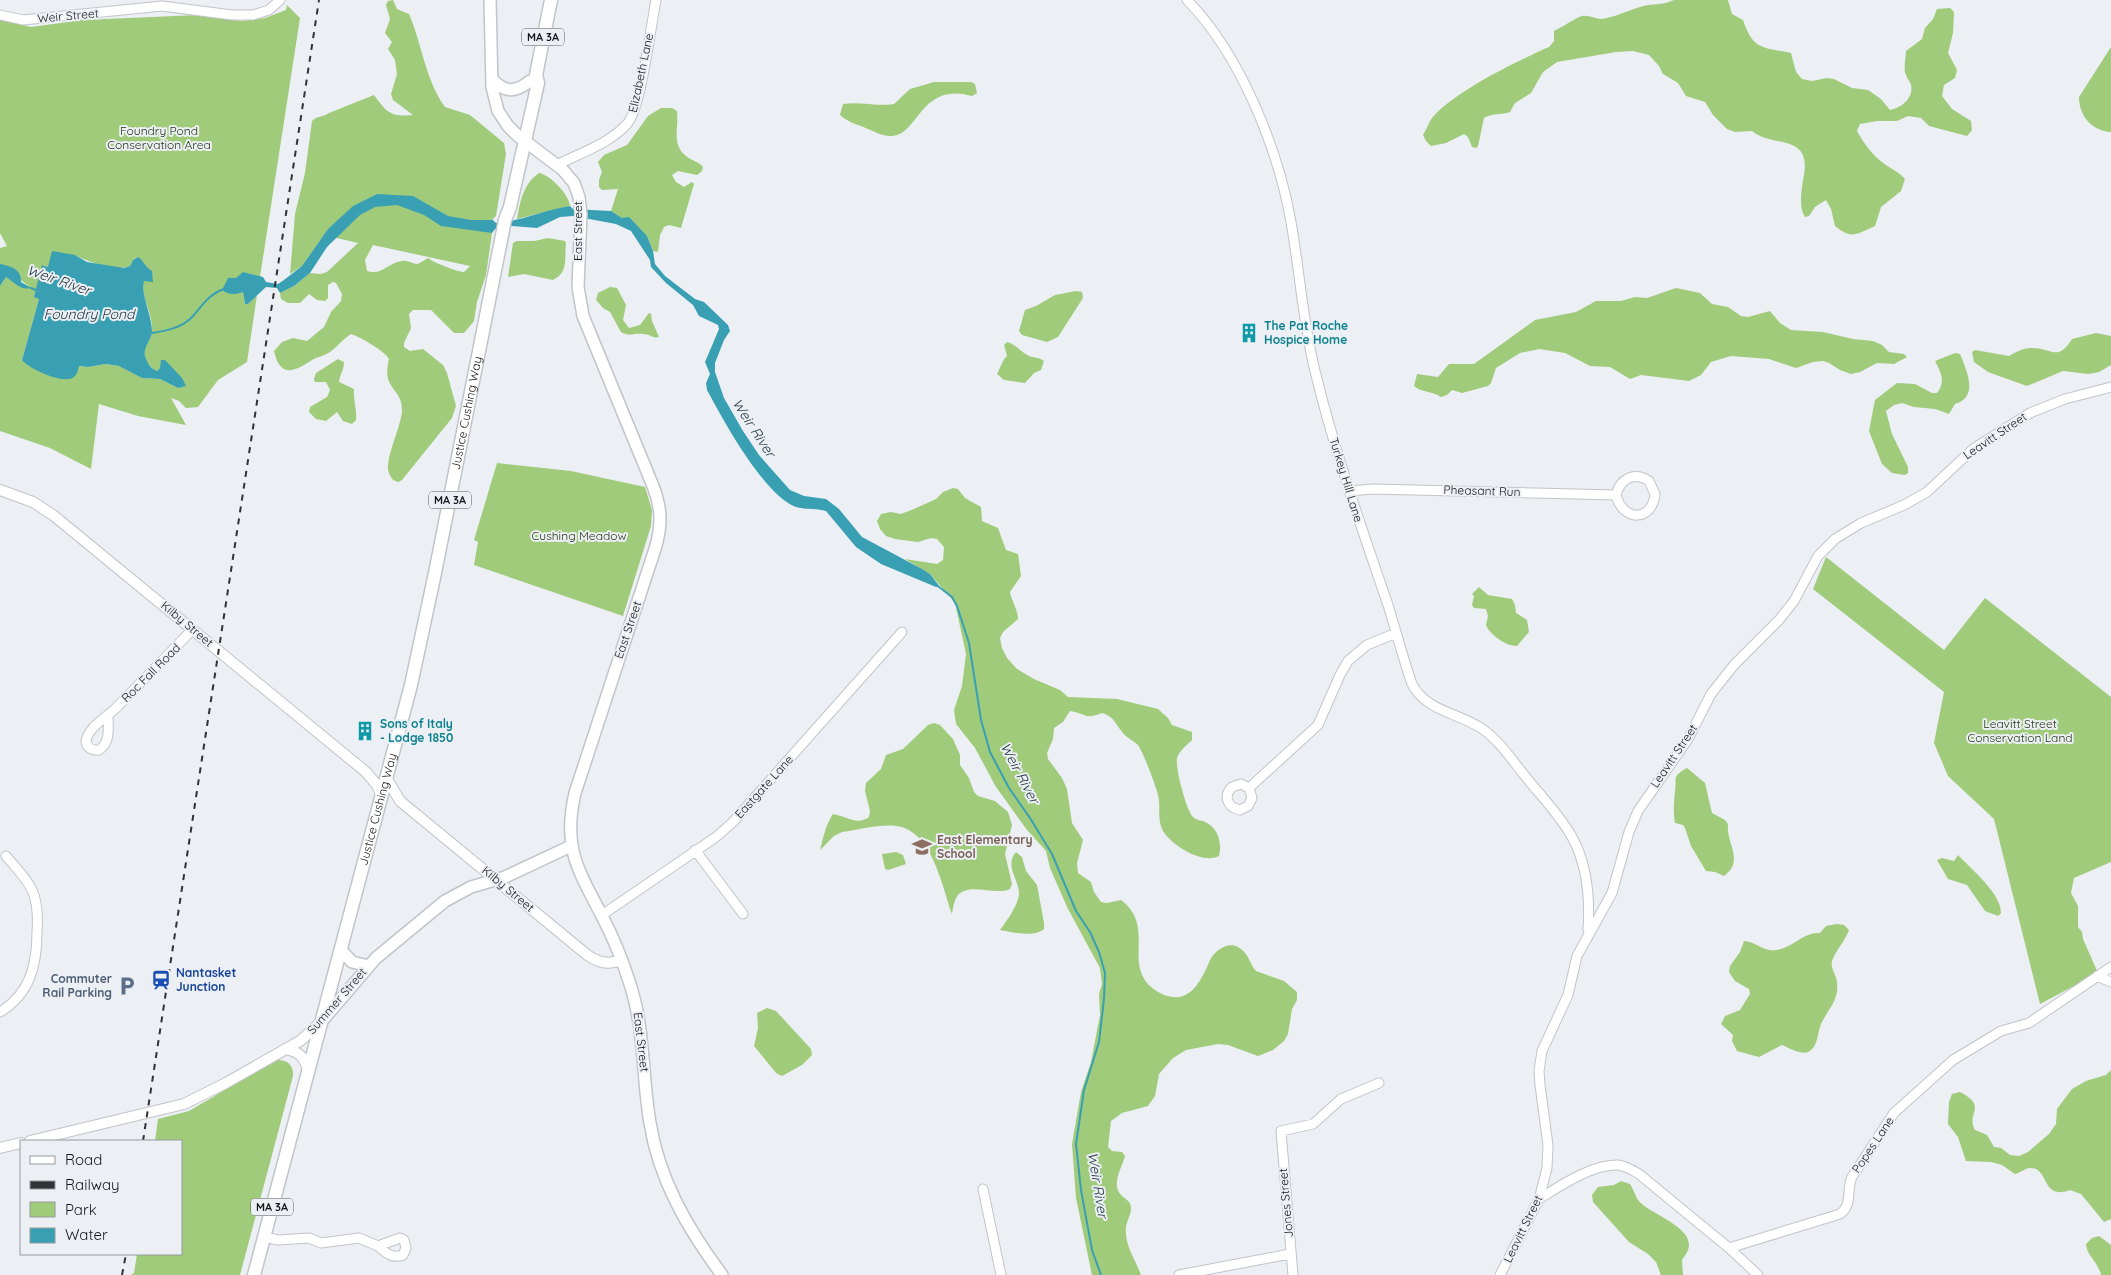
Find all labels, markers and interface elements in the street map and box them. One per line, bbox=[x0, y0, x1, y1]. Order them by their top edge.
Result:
street label: Weir Street bbox=[37, 5, 99, 26]
road number: MA 3A bbox=[522, 28, 564, 46]
street label: Elizabeth Lane bbox=[625, 32, 656, 114]
park label: Foundry Pond Conservation Area bbox=[107, 123, 211, 152]
street label: East Street bbox=[570, 201, 585, 261]
water label: Weir River bbox=[25, 261, 95, 300]
water label: Foundry Pond bbox=[43, 305, 136, 323]
place label: The Pat Roche Hospice Home bbox=[1264, 318, 1348, 347]
building icon: The Pat Roche Hospice Home bbox=[1238, 322, 1260, 344]
street label: Justice Cushing Way bbox=[448, 355, 485, 471]
water label: Weir River bbox=[728, 395, 781, 462]
street label: Leavitt Street bbox=[1960, 409, 2029, 462]
street label: Turkey Hill Lane bbox=[1326, 436, 1367, 524]
street label: Pheasant Run bbox=[1443, 482, 1521, 499]
road number: MA 3A bbox=[429, 492, 471, 508]
park label: Cushing Meadow bbox=[532, 528, 626, 543]
street label: Kilby Street bbox=[158, 597, 217, 650]
street label: East Street bbox=[611, 599, 644, 661]
street label: Roc Fall Road bbox=[118, 640, 183, 705]
place label: Sons of Italy - Lodge 1850 bbox=[380, 716, 453, 745]
park label: Leavitt Street Conservation Land bbox=[1967, 716, 2073, 745]
building icon: Sons of Italy - Lodge 1850 bbox=[354, 720, 376, 742]
street label: Leavitt Street bbox=[1647, 721, 1700, 790]
water label: Weir River bbox=[996, 739, 1044, 808]
street label: Justice Cushing Way bbox=[355, 751, 400, 867]
street label: Eastgate Lane bbox=[731, 752, 796, 821]
place label: East Elementary School bbox=[937, 832, 1033, 861]
school or university icon: East Elementary School bbox=[911, 836, 933, 858]
street label: Kilby Street bbox=[479, 862, 538, 915]
street label: Summer Street bbox=[304, 964, 369, 1037]
place label: Nantasket Junction bbox=[176, 965, 236, 994]
station icon: Nantasket Junction bbox=[150, 969, 172, 991]
place label: Commuter Rail Parking bbox=[42, 971, 112, 1000]
parking icon: Commuter Rail Parking bbox=[116, 975, 138, 997]
street label: East Street bbox=[630, 1011, 653, 1073]
street label: Popes Lane bbox=[1848, 1114, 1897, 1176]
legend bbox=[20, 1140, 182, 1255]
text: Road bbox=[65, 1150, 102, 1169]
water label: Weir River bbox=[1084, 1151, 1112, 1221]
street label: Jones Street bbox=[1275, 1168, 1296, 1238]
text: Railway bbox=[65, 1175, 120, 1194]
street label: Leavitt Street bbox=[1500, 1192, 1545, 1265]
road number: MA 3A bbox=[251, 1198, 293, 1216]
text: Park bbox=[65, 1200, 97, 1219]
text: Water bbox=[65, 1225, 108, 1244]

